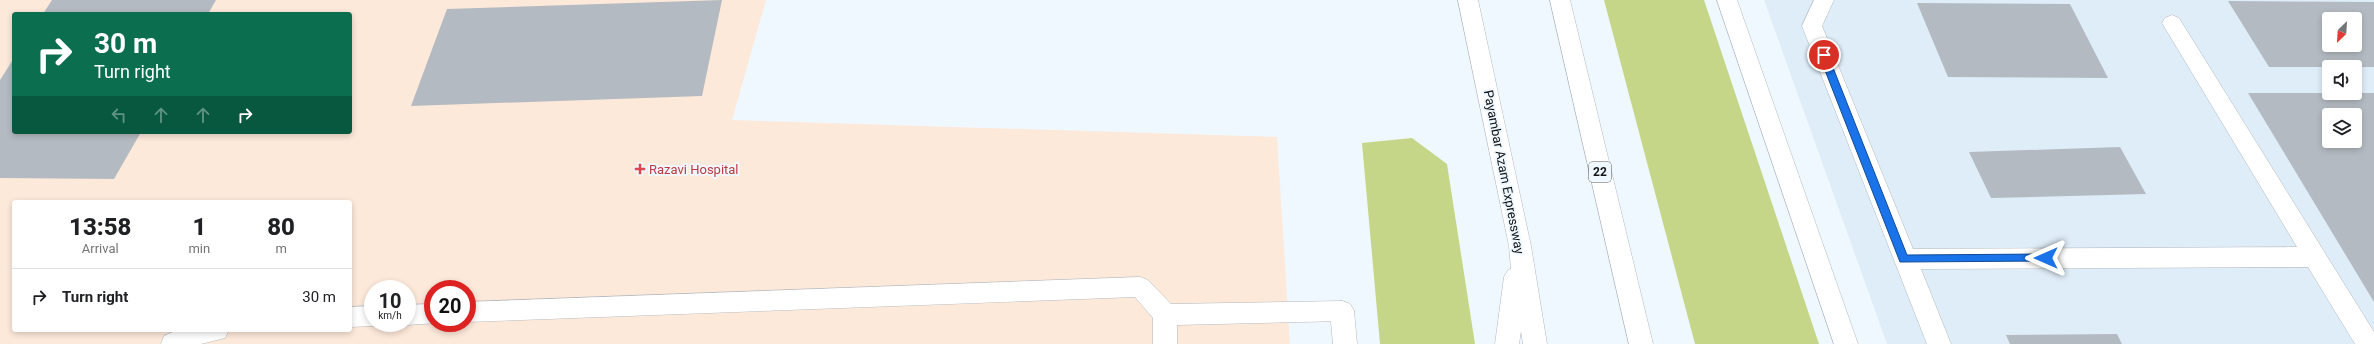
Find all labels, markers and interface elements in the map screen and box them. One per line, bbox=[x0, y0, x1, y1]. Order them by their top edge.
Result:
north arrow bbox=[2322, 12, 2362, 52]
map controls bbox=[2322, 12, 2362, 148]
text: 30 m bbox=[94, 27, 157, 60]
icon: right bbox=[28, 28, 80, 80]
pin bbox=[1807, 38, 1841, 72]
icon: arrive bbox=[1813, 44, 1835, 66]
button: sound bbox=[2322, 60, 2362, 100]
text: Turn right bbox=[94, 61, 171, 82]
street label: Payambar Azam Expressway bbox=[1481, 89, 1527, 255]
icon: left bbox=[108, 104, 130, 126]
icon: ahead bbox=[150, 104, 172, 126]
icon: ahead bbox=[192, 104, 214, 126]
icon: right bbox=[234, 104, 256, 126]
button: layers bbox=[2322, 108, 2362, 148]
place label: Razavi Hospital bbox=[649, 162, 739, 177]
road number: 22 bbox=[1589, 162, 1611, 182]
marker: Razavi Hospital bbox=[634, 163, 646, 175]
text: 13:58 bbox=[69, 213, 131, 241]
text: 1 bbox=[192, 213, 206, 241]
text: 80 bbox=[267, 213, 295, 241]
position arrow bbox=[2025, 237, 2067, 279]
text: Arrival bbox=[82, 241, 119, 256]
text: min bbox=[188, 241, 210, 256]
text: m bbox=[275, 241, 287, 256]
speed limit sign: 20 bbox=[424, 280, 476, 332]
icon: right bbox=[28, 286, 50, 308]
text: Turn right bbox=[62, 288, 128, 306]
text: 30 m bbox=[302, 288, 336, 306]
text: 10 bbox=[379, 289, 401, 313]
text: km/h bbox=[378, 310, 402, 321]

